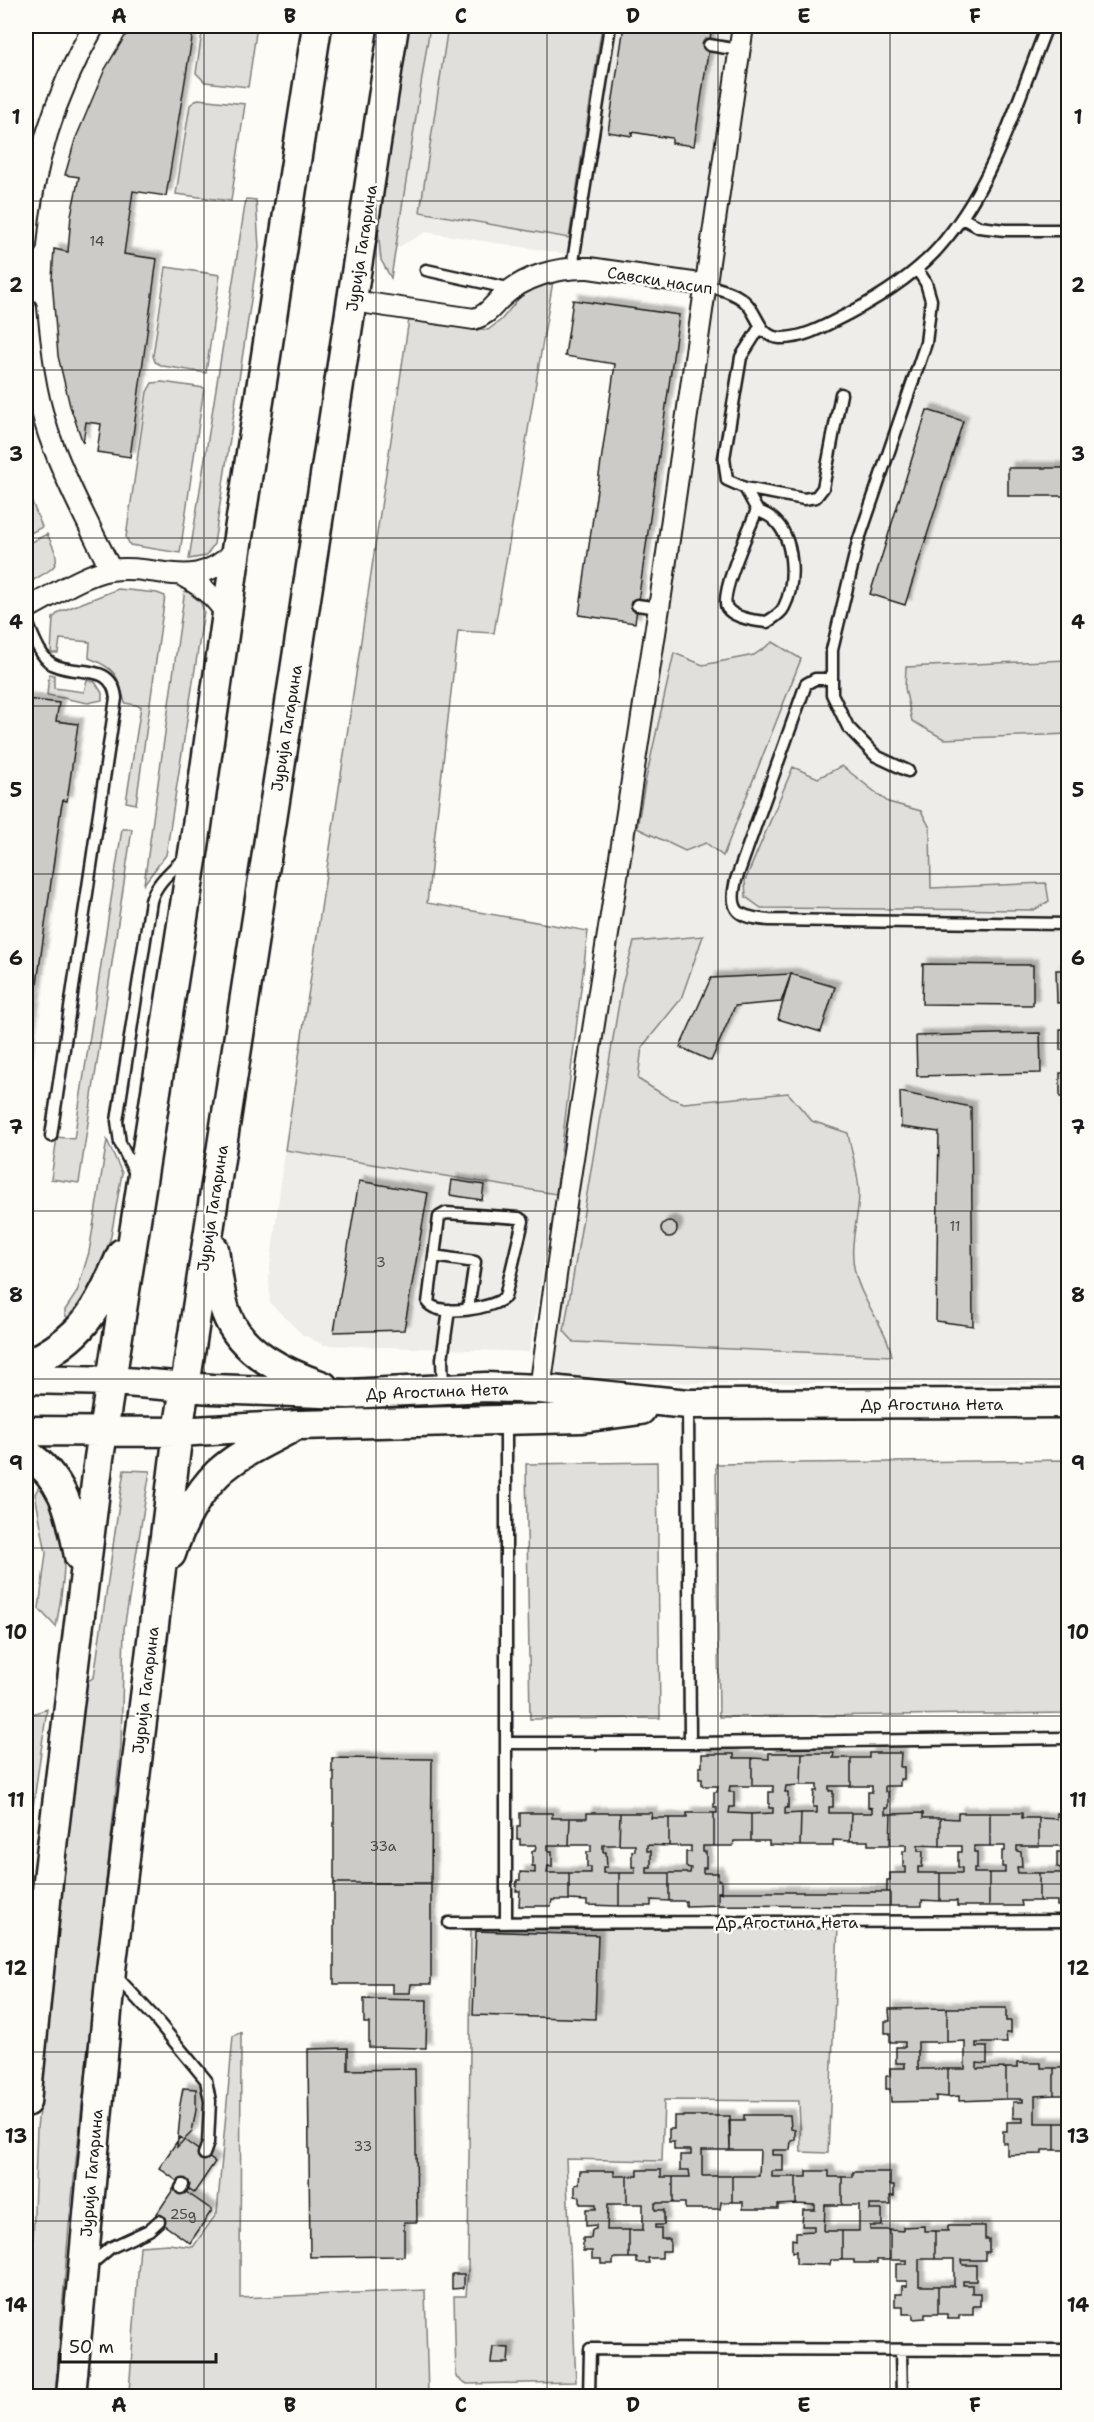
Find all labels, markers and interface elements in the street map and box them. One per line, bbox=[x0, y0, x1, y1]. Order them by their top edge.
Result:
text: A bbox=[111, 3, 127, 29]
text: B bbox=[284, 3, 296, 29]
text: C bbox=[455, 3, 467, 29]
text: D bbox=[626, 3, 640, 29]
text: E bbox=[797, 3, 811, 29]
text: F bbox=[969, 3, 981, 29]
text: 1 bbox=[11, 104, 21, 130]
text: 1 bbox=[1073, 104, 1083, 130]
street label: Јурија Гагарина bbox=[341, 183, 382, 313]
house number: 14 bbox=[89, 232, 105, 250]
street label: Савски насип bbox=[606, 262, 714, 299]
text: 2 bbox=[9, 272, 23, 298]
text: 2 bbox=[1071, 272, 1085, 298]
text: 3 bbox=[9, 441, 23, 467]
text: 3 bbox=[1071, 441, 1085, 467]
text: 4 bbox=[9, 609, 23, 635]
text: 4 bbox=[1071, 609, 1085, 635]
street label: Јурија Гагарина bbox=[266, 663, 307, 793]
text: 5 bbox=[10, 777, 22, 803]
text: 5 bbox=[1072, 777, 1084, 803]
text: 6 bbox=[9, 945, 23, 971]
text: 6 bbox=[1071, 945, 1085, 971]
text: 7 bbox=[9, 1114, 23, 1140]
text: 7 bbox=[1071, 1114, 1085, 1140]
street label: Јурија Гагарина bbox=[192, 1143, 233, 1273]
house number: 11 bbox=[949, 1217, 961, 1235]
house number: 3 bbox=[376, 1253, 386, 1271]
text: 8 bbox=[9, 1282, 23, 1308]
text: 8 bbox=[1071, 1282, 1085, 1308]
street label: Др Агостина Нета bbox=[365, 1379, 509, 1404]
street label: Др Агостина Нета bbox=[861, 1394, 1003, 1415]
text: 9 bbox=[9, 1450, 23, 1476]
text: 9 bbox=[1071, 1450, 1085, 1476]
text: 10 bbox=[5, 1619, 27, 1645]
text: 10 bbox=[1067, 1619, 1089, 1645]
street label: Јурија Гагарина bbox=[127, 1625, 164, 1755]
text: 11 bbox=[7, 1787, 25, 1813]
text: 11 bbox=[1069, 1787, 1087, 1813]
house number: 33a bbox=[369, 1837, 397, 1855]
street label: Др Агостина Нета bbox=[716, 1912, 858, 1933]
text: 12 bbox=[5, 1955, 27, 1981]
text: 12 bbox=[1067, 1955, 1089, 1981]
street label: Јурија Гагарина bbox=[75, 2108, 108, 2238]
text: 13 bbox=[5, 2123, 27, 2149]
text: 13 bbox=[1067, 2123, 1089, 2149]
house number: 33 bbox=[354, 2137, 372, 2155]
house number: 25g bbox=[170, 2205, 196, 2223]
text: 14 bbox=[5, 2292, 27, 2318]
text: 14 bbox=[1067, 2292, 1089, 2318]
scale bar bbox=[60, 2326, 216, 2364]
text: 50 m bbox=[69, 2335, 114, 2359]
text: A bbox=[111, 2392, 127, 2418]
text: B bbox=[284, 2392, 296, 2418]
text: C bbox=[455, 2392, 467, 2418]
text: D bbox=[626, 2392, 640, 2418]
text: E bbox=[797, 2392, 811, 2418]
text: F bbox=[969, 2392, 981, 2418]

